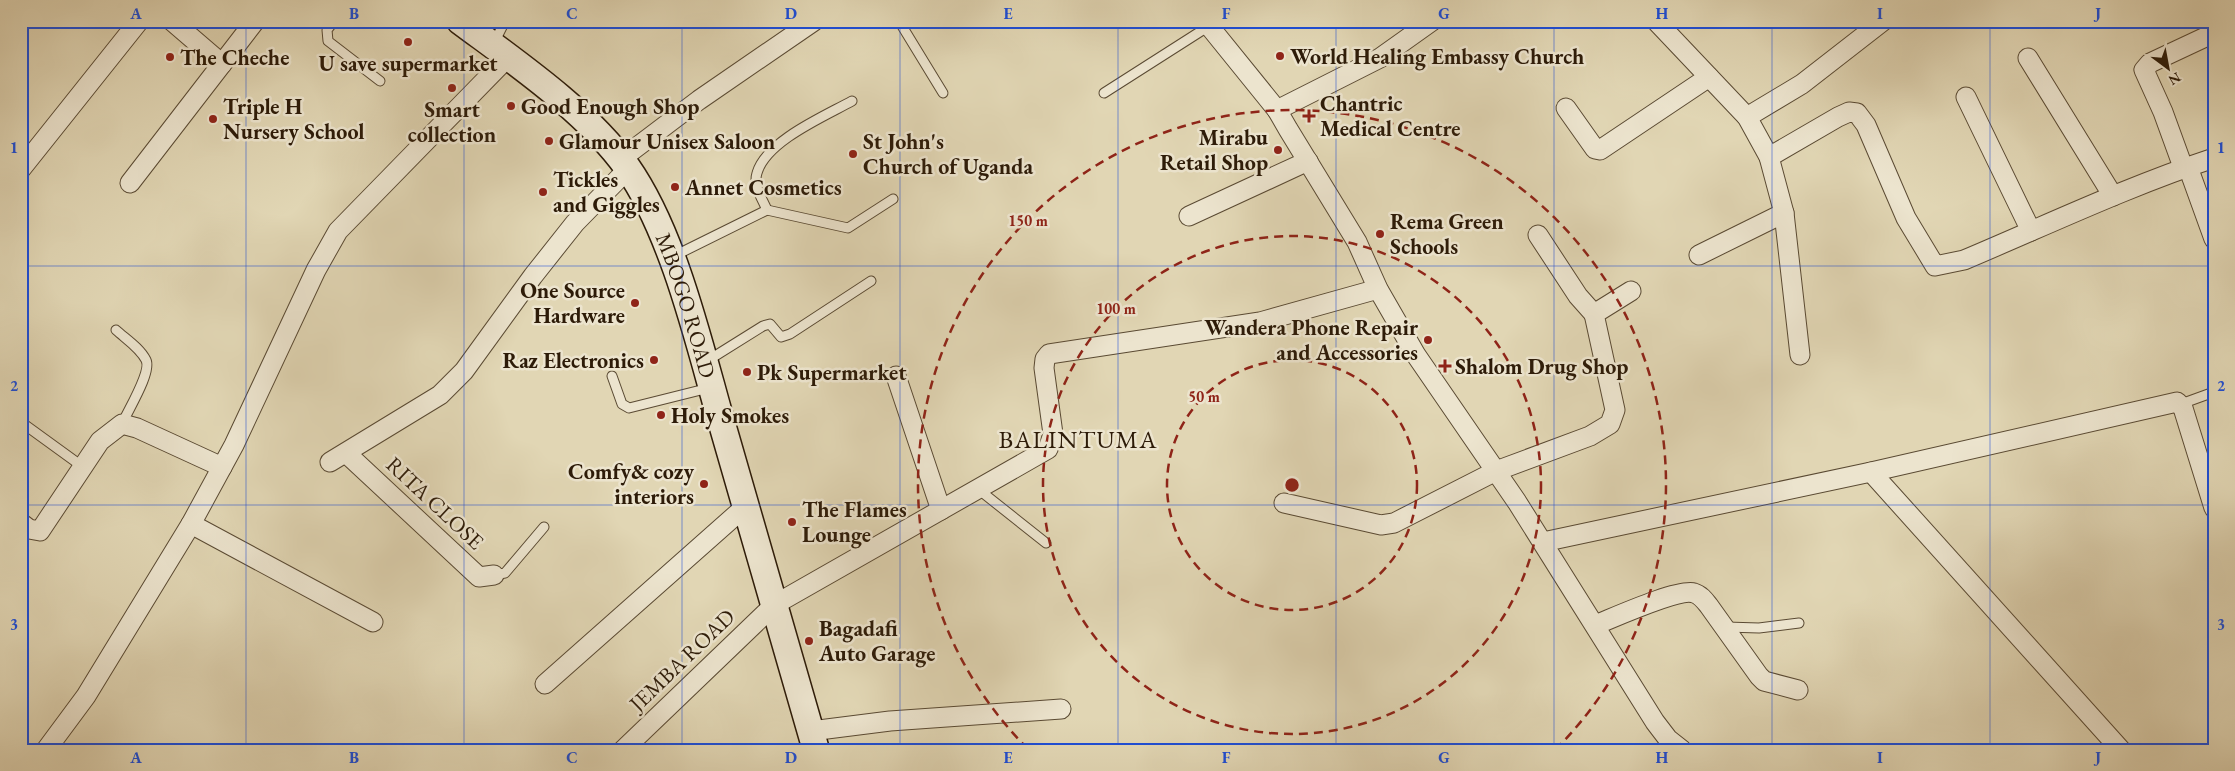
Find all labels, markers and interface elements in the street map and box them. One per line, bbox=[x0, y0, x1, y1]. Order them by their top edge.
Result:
text: A bbox=[129, 3, 142, 24]
text: B bbox=[349, 3, 359, 24]
text: C bbox=[566, 3, 578, 24]
text: D bbox=[785, 3, 797, 24]
text: E bbox=[1003, 3, 1013, 24]
text: F bbox=[1222, 3, 1231, 24]
text: G bbox=[1438, 3, 1450, 24]
text: H bbox=[1656, 3, 1669, 24]
text: I bbox=[1877, 3, 1883, 24]
text: J bbox=[2093, 3, 2101, 24]
marker: U save supermarket bbox=[402, 36, 414, 48]
place label: World Healing Embassy Church bbox=[1290, 42, 1584, 71]
north arrow bbox=[2142, 42, 2192, 92]
place label: The Cheche bbox=[180, 43, 289, 72]
place label: U save supermarket bbox=[318, 49, 498, 78]
marker: World Healing Embassy Church bbox=[1274, 50, 1286, 62]
marker: The Cheche bbox=[164, 51, 176, 63]
text: N bbox=[2165, 68, 2184, 90]
marker: Smart collection bbox=[446, 82, 458, 94]
place label: Chantric Medical Centre bbox=[1320, 89, 1460, 143]
place label: Triple H Nursery School bbox=[223, 92, 364, 146]
place label: Good Enough Shop bbox=[521, 92, 700, 121]
place label: Smart collection bbox=[408, 95, 497, 149]
marker: Good Enough Shop bbox=[505, 100, 517, 112]
marker: Chantric Medical Centre bbox=[1302, 109, 1316, 123]
marker: Triple H Nursery School bbox=[207, 113, 219, 125]
place label: Mirabu Retail Shop bbox=[1160, 123, 1268, 177]
place label: Glamour Unisex Saloon bbox=[559, 127, 776, 156]
place label: St John's Church of Uganda bbox=[863, 127, 1033, 181]
marker: Glamour Unisex Saloon bbox=[543, 135, 555, 147]
text: 1 bbox=[10, 137, 18, 158]
text: 1 bbox=[2217, 137, 2225, 158]
marker: Mirabu Retail Shop bbox=[1272, 144, 1284, 156]
marker: St John's Church of Uganda bbox=[847, 148, 859, 160]
place label: Tickles and Giggles bbox=[553, 165, 660, 219]
place label: Annet Cosmetics bbox=[684, 173, 842, 202]
marker: Annet Cosmetics bbox=[669, 181, 681, 193]
marker: Tickles and Giggles bbox=[537, 186, 549, 198]
place label: Rema Green Schools bbox=[1390, 207, 1504, 261]
text: 150 m bbox=[1008, 211, 1048, 230]
marker: Rema Green Schools bbox=[1374, 228, 1386, 240]
street label: MBOGO ROAD bbox=[649, 229, 723, 381]
place label: One Source Hardware bbox=[520, 276, 625, 330]
marker: One Source Hardware bbox=[629, 297, 641, 309]
text: 100 m bbox=[1096, 299, 1136, 318]
place label: Wandera Phone Repair and Accessories bbox=[1204, 313, 1419, 367]
marker: Wandera Phone Repair and Accessories bbox=[1422, 334, 1434, 346]
place label: Raz Electronics bbox=[502, 346, 644, 375]
place label: Shalom Drug Shop bbox=[1455, 352, 1628, 381]
marker: Raz Electronics bbox=[648, 354, 660, 366]
place label: Pk Supermarket bbox=[757, 358, 907, 387]
marker: Shalom Drug Shop bbox=[1439, 360, 1451, 372]
marker: Pk Supermarket bbox=[741, 366, 753, 378]
text: 2 bbox=[10, 375, 19, 396]
text: 2 bbox=[2217, 375, 2226, 396]
text: 50 m bbox=[1188, 387, 1220, 406]
place label: Holy Smokes bbox=[671, 401, 789, 430]
marker: Holy Smokes bbox=[655, 409, 667, 421]
district label: BALINTUMA bbox=[999, 423, 1157, 455]
street label: RITA CLOSE bbox=[380, 450, 490, 556]
place label: Comfy& cozy interiors bbox=[568, 457, 694, 511]
centre of rings bbox=[1283, 476, 1301, 494]
marker: Comfy& cozy interiors bbox=[698, 478, 710, 490]
place label: The Flames Lounge bbox=[802, 495, 907, 549]
marker: The Flames Lounge bbox=[786, 516, 798, 528]
street label: JEMBA ROAD bbox=[622, 602, 741, 719]
text: 3 bbox=[10, 614, 18, 635]
place label: Bagadafi Auto Garage bbox=[818, 614, 935, 668]
text: 3 bbox=[2217, 614, 2225, 635]
marker: Bagadafi Auto Garage bbox=[803, 635, 815, 647]
text: A bbox=[129, 747, 142, 768]
text: B bbox=[349, 747, 359, 768]
text: C bbox=[566, 747, 578, 768]
text: D bbox=[785, 747, 797, 768]
text: E bbox=[1003, 747, 1013, 768]
text: F bbox=[1222, 747, 1231, 768]
text: G bbox=[1438, 747, 1450, 768]
text: H bbox=[1656, 747, 1669, 768]
text: I bbox=[1877, 747, 1883, 768]
text: J bbox=[2093, 747, 2101, 768]

